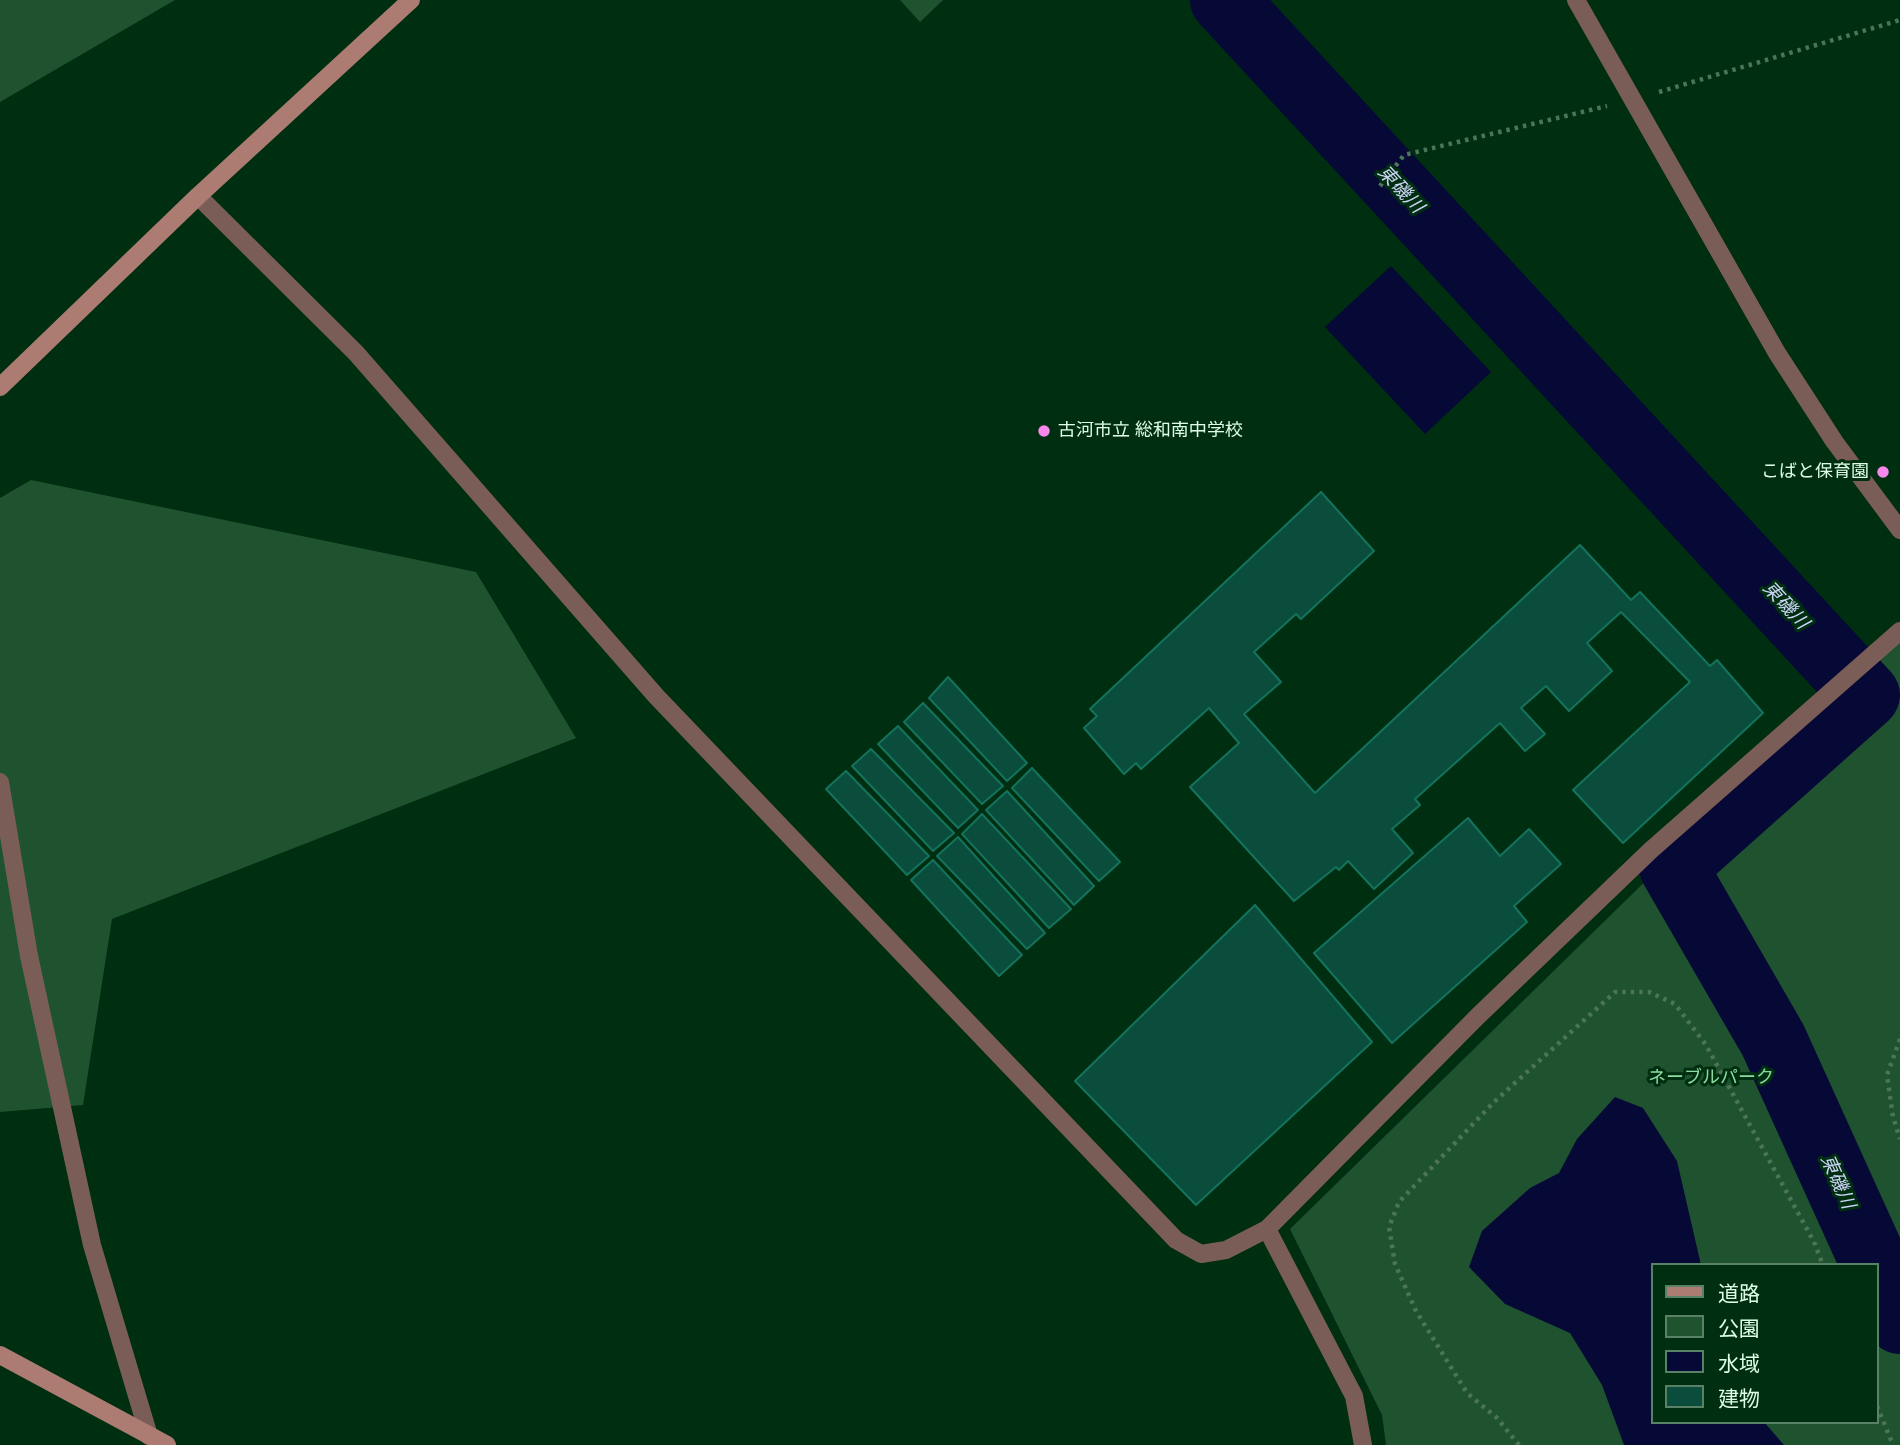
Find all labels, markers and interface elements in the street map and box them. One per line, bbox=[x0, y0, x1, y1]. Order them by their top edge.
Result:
water label: 東磯川 bbox=[1372, 161, 1428, 219]
place label: 古河市立 総和南中学校 bbox=[1058, 420, 1243, 442]
marker: 古河市立 総和南中学校 bbox=[1036, 423, 1052, 439]
place label: こばと保育園 bbox=[1761, 461, 1869, 483]
marker: こばと保育園 bbox=[1875, 464, 1891, 480]
water label: 東磯川 bbox=[1757, 577, 1813, 635]
park label: ネーブルパーク bbox=[1648, 1067, 1774, 1089]
water label: 東磯川 bbox=[1815, 1151, 1859, 1213]
legend bbox=[1652, 1263, 1879, 1424]
text: 道路 bbox=[1718, 1282, 1760, 1307]
text: 公園 bbox=[1718, 1317, 1760, 1342]
text: 水域 bbox=[1718, 1352, 1760, 1377]
text: 建物 bbox=[1718, 1387, 1760, 1412]

